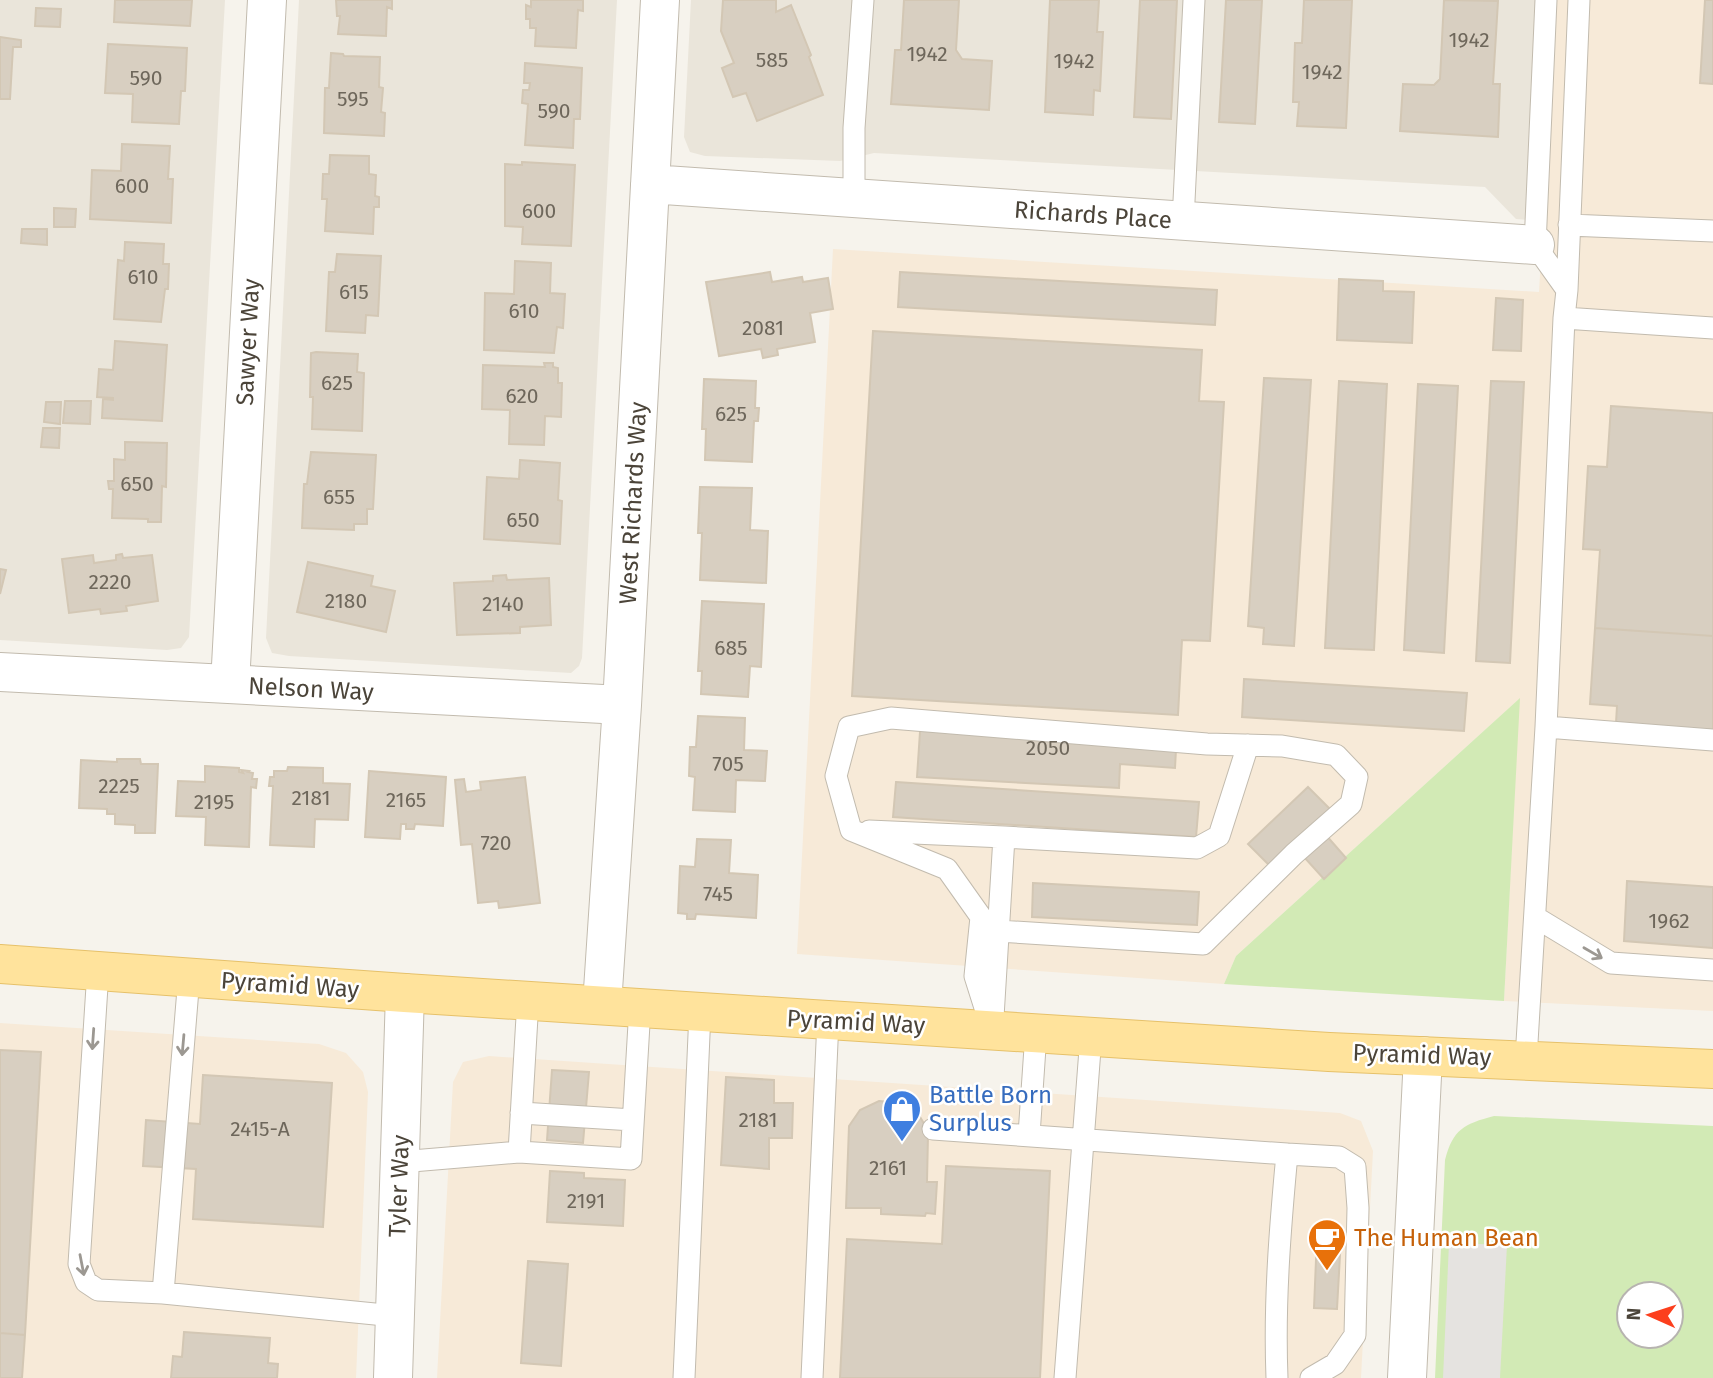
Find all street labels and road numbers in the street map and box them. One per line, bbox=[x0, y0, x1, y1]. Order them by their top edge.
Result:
street label: Richards Place bbox=[1013, 196, 1173, 234]
street label: Sawyer Way bbox=[231, 278, 265, 406]
street label: West Richards Way bbox=[614, 401, 652, 605]
street label: Nelson Way bbox=[247, 672, 375, 706]
street label: Pyramid Way bbox=[220, 966, 360, 1004]
street label: Pyramid Way bbox=[786, 1004, 926, 1040]
street label: Pyramid Way bbox=[1352, 1039, 1492, 1071]
street label: Tyler Way bbox=[383, 1134, 415, 1238]

